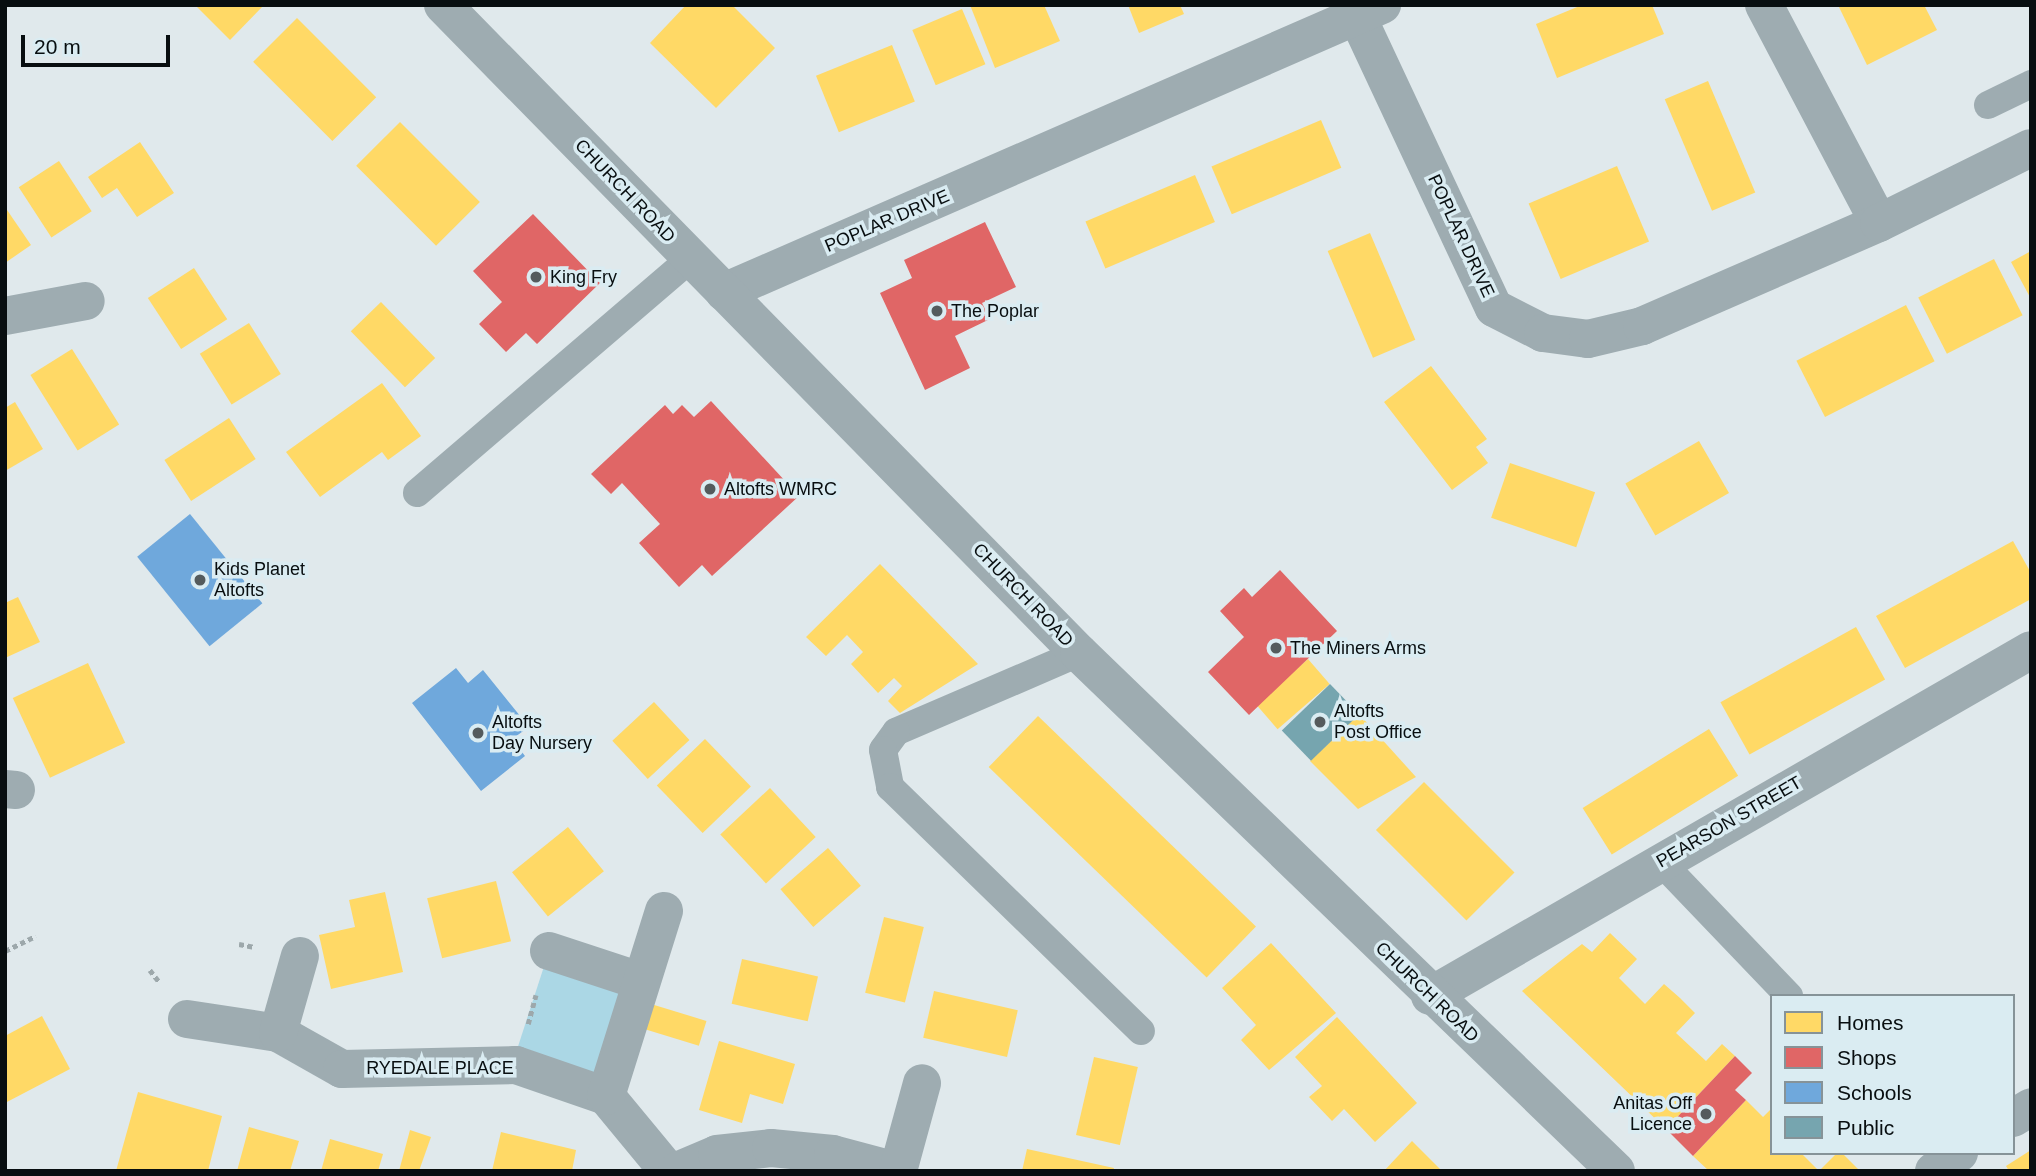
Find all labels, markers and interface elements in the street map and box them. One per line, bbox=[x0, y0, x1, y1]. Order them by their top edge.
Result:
scale bar bbox=[24, 21, 173, 65]
text: 20 m bbox=[34, 35, 81, 58]
street label: CHURCH ROAD bbox=[570, 135, 680, 247]
street label: POPLAR DRIVE bbox=[1423, 171, 1499, 301]
street label: POPLAR DRIVE bbox=[822, 185, 952, 257]
place label: King Fry bbox=[550, 266, 617, 288]
marker: King Fry bbox=[528, 269, 544, 285]
place label: The Poplar bbox=[951, 300, 1039, 322]
marker: The Poplar bbox=[929, 303, 945, 319]
place label: Altofts WMRC bbox=[724, 478, 837, 500]
marker: Altofts WMRC bbox=[702, 481, 718, 497]
street label: CHURCH ROAD bbox=[968, 539, 1078, 651]
place label: Kids Planet Altofts bbox=[214, 559, 305, 602]
marker: Kids Planet Altofts bbox=[192, 572, 208, 588]
place label: The Miners Arms bbox=[1290, 637, 1427, 659]
marker: The Miners Arms bbox=[1268, 640, 1284, 656]
place label: Altofts Post Office bbox=[1334, 701, 1422, 744]
place label: Altofts Day Nursery bbox=[492, 712, 592, 754]
marker: Altofts Post Office bbox=[1312, 714, 1328, 730]
marker: Altofts Day Nursery bbox=[470, 725, 486, 741]
street label: PEARSON STREET bbox=[1653, 772, 1805, 872]
street label: CHURCH ROAD bbox=[1371, 937, 1483, 1047]
legend bbox=[1770, 994, 2015, 1155]
text: Homes bbox=[1837, 1011, 1904, 1034]
text: Shops bbox=[1837, 1046, 1897, 1069]
street label: RYEDALE PLACE bbox=[366, 1057, 514, 1079]
text: Schools bbox=[1837, 1081, 1912, 1104]
place label: Anitas Off Licence bbox=[1613, 1093, 1692, 1136]
marker: Anitas Off Licence bbox=[1698, 1106, 1714, 1122]
text: Public bbox=[1837, 1116, 1894, 1139]

